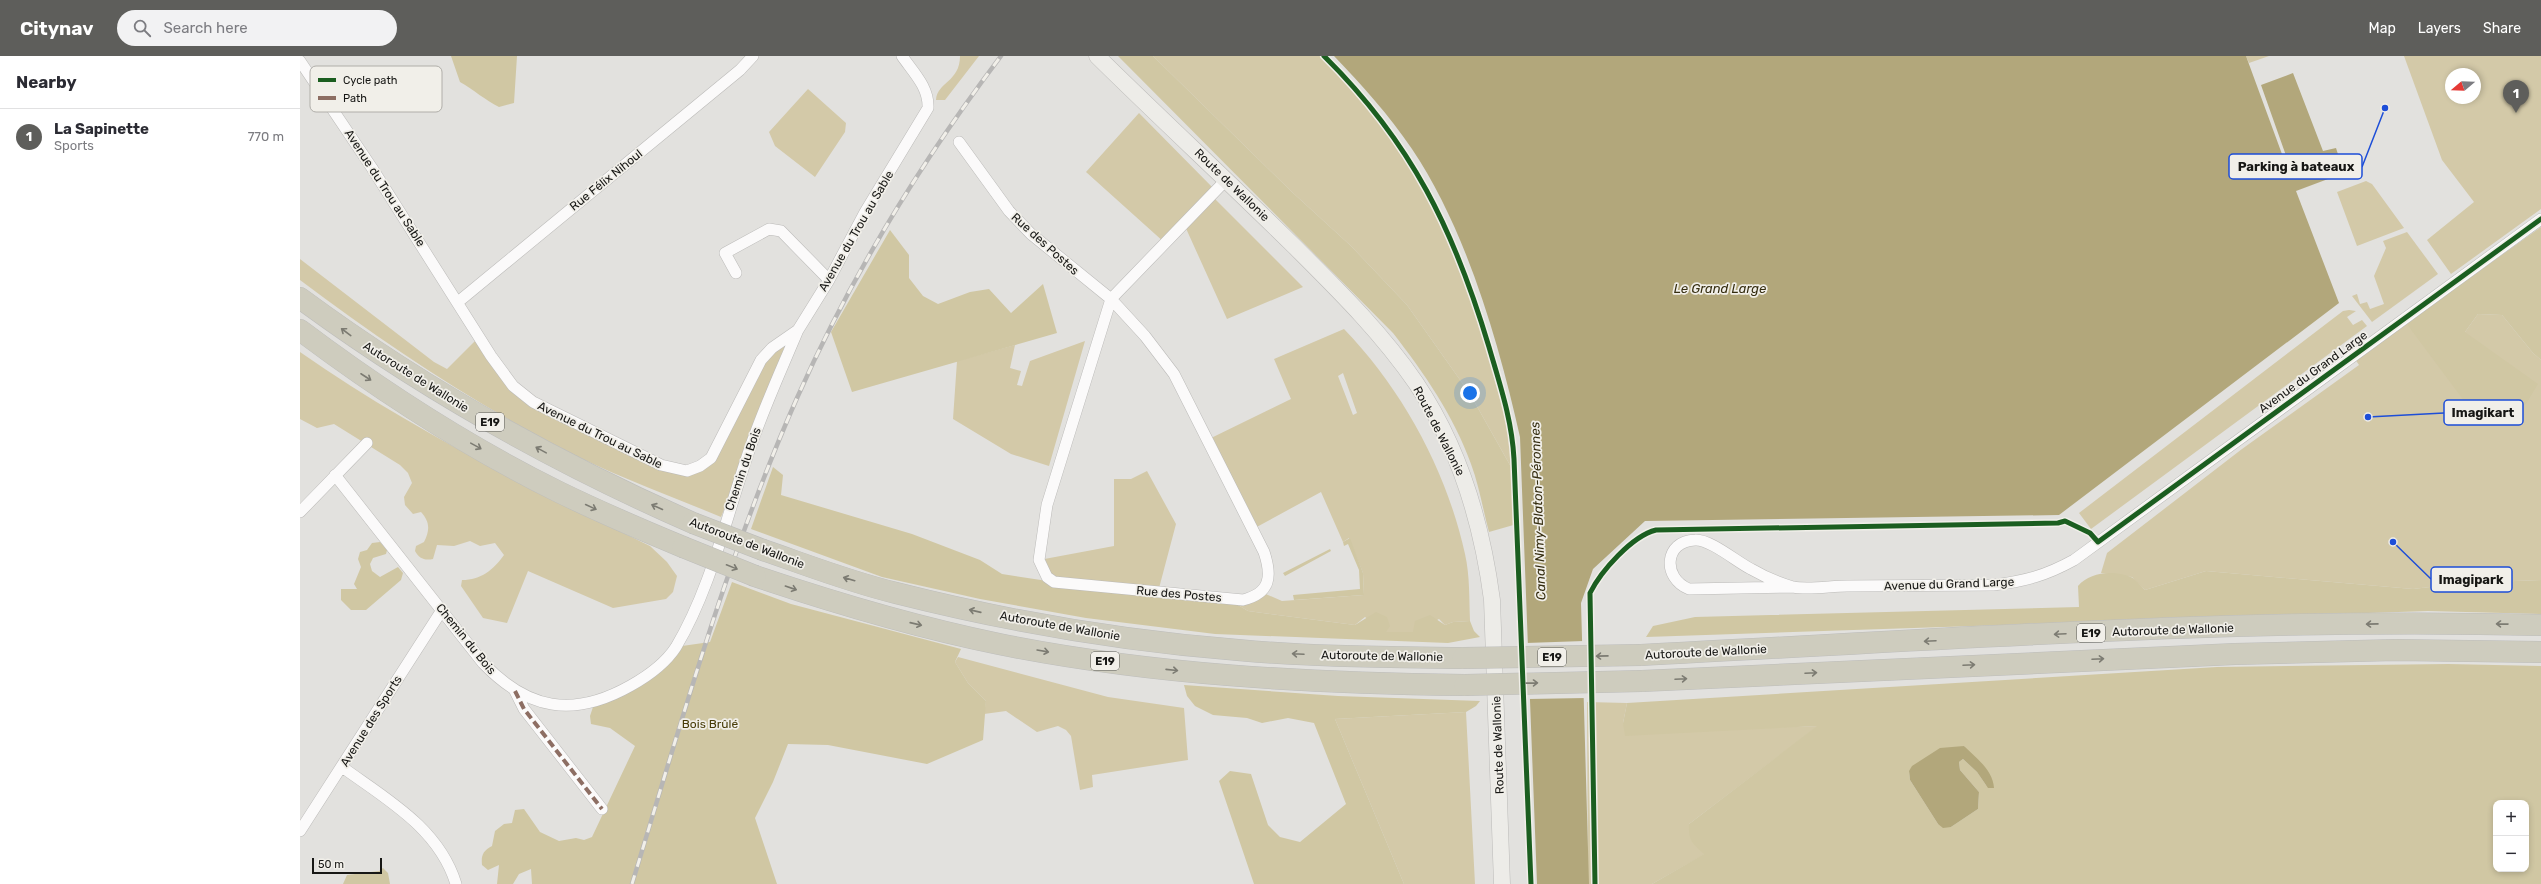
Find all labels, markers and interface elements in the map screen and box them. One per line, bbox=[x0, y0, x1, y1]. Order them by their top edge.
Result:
search box bbox=[117, 10, 397, 46]
text: Citynav bbox=[20, 17, 93, 40]
icon: search bbox=[131, 17, 153, 39]
text: Search here bbox=[163, 19, 248, 37]
text: Map bbox=[2369, 20, 2396, 37]
text: Layers bbox=[2418, 20, 2461, 37]
text: Share bbox=[2483, 20, 2521, 37]
legend bbox=[310, 66, 442, 112]
north arrow bbox=[2445, 68, 2481, 104]
text: Nearby bbox=[16, 72, 77, 92]
text: Cycle path bbox=[343, 74, 397, 87]
pin: 1 bbox=[2503, 80, 2529, 113]
text: Path bbox=[343, 92, 367, 105]
text: La Sapinette bbox=[54, 120, 149, 138]
street label: Avenue du Trou au Sable bbox=[342, 127, 428, 250]
text: 1 bbox=[26, 129, 32, 144]
text: 770 m bbox=[248, 129, 284, 144]
text: Sports bbox=[54, 138, 94, 153]
street label: Rue Félix Nihoul bbox=[567, 146, 645, 213]
street label: Route de Wallonie bbox=[1192, 146, 1272, 224]
callout: Parking à bateaux bbox=[2229, 154, 2362, 179]
text: Parking à bateaux bbox=[2238, 159, 2355, 174]
street label: Avenue du Trou au Sable bbox=[816, 168, 896, 294]
street label: Rue des Postes bbox=[1008, 210, 1082, 278]
water label: Le Grand Large bbox=[1674, 281, 1766, 297]
one-way arrow bbox=[341, 327, 352, 336]
street label: Avenue du Grand Large bbox=[2256, 328, 2370, 416]
street label: Autoroute de Wallonie bbox=[361, 339, 472, 415]
one-way arrow bbox=[360, 373, 371, 381]
your location bbox=[1460, 383, 1480, 403]
street label: Route de Wallonie bbox=[1410, 384, 1468, 478]
street label: Avenue du Trou au Sable bbox=[535, 399, 665, 471]
callout: Imagikart bbox=[2444, 400, 2523, 425]
text: Imagikart bbox=[2452, 405, 2514, 420]
road number: E19 bbox=[476, 413, 504, 431]
water label: Canal Nimy-Blaton-Péronnes bbox=[1527, 421, 1549, 600]
street label: Chemin du Bois bbox=[722, 426, 764, 512]
one-way arrow bbox=[470, 443, 482, 450]
one-way arrow bbox=[535, 446, 547, 453]
one-way arrow bbox=[652, 503, 664, 511]
one-way arrow bbox=[585, 504, 597, 511]
street label: Autoroute de Wallonie bbox=[688, 515, 807, 571]
one-way arrow bbox=[726, 563, 738, 571]
callout: Imagipark bbox=[2431, 567, 2512, 592]
text: Imagipark bbox=[2438, 572, 2504, 587]
one-way arrow bbox=[843, 575, 856, 582]
street label: Avenue du Grand Large bbox=[1883, 575, 2015, 593]
street label: Rue des Postes bbox=[1136, 583, 1222, 605]
one-way arrow bbox=[785, 585, 798, 592]
street label: Chemin du Bois bbox=[433, 601, 499, 677]
one-way arrow bbox=[969, 606, 982, 614]
street label: Autoroute de Wallonie bbox=[999, 609, 1121, 644]
one-way arrow bbox=[2366, 620, 2379, 628]
one-way arrow bbox=[2496, 620, 2509, 628]
one-way arrow bbox=[909, 621, 922, 629]
street label: Autoroute de Wallonie bbox=[2112, 621, 2234, 639]
road number: E19 bbox=[2077, 624, 2105, 642]
one-way arrow bbox=[2054, 631, 2067, 638]
one-way arrow bbox=[1924, 637, 1937, 644]
street label: Autoroute de Wallonie bbox=[1645, 642, 1767, 662]
one-way arrow bbox=[1036, 647, 1049, 655]
street label: Autoroute de Wallonie bbox=[1321, 648, 1443, 664]
road number: E19 bbox=[1538, 648, 1566, 666]
one-way arrow bbox=[1292, 650, 1305, 657]
road number: E19 bbox=[1091, 652, 1119, 670]
one-way arrow bbox=[1596, 652, 1609, 660]
one-way arrow bbox=[2091, 655, 2104, 663]
one-way arrow bbox=[1962, 662, 1975, 669]
one-way arrow bbox=[1165, 666, 1178, 674]
one-way arrow bbox=[1804, 669, 1817, 677]
street label: Avenue des Sports bbox=[337, 673, 405, 769]
one-way arrow bbox=[1674, 676, 1687, 683]
one-way arrow bbox=[1525, 680, 1538, 687]
street label: Route de Wallonie bbox=[1489, 695, 1507, 794]
park label: Bois Brûlé bbox=[682, 717, 738, 731]
map controls bbox=[2493, 800, 2529, 872]
button: + bbox=[2493, 800, 2529, 836]
button: − bbox=[2493, 836, 2529, 872]
scale bar bbox=[312, 856, 382, 875]
text: 50 m bbox=[318, 858, 344, 871]

